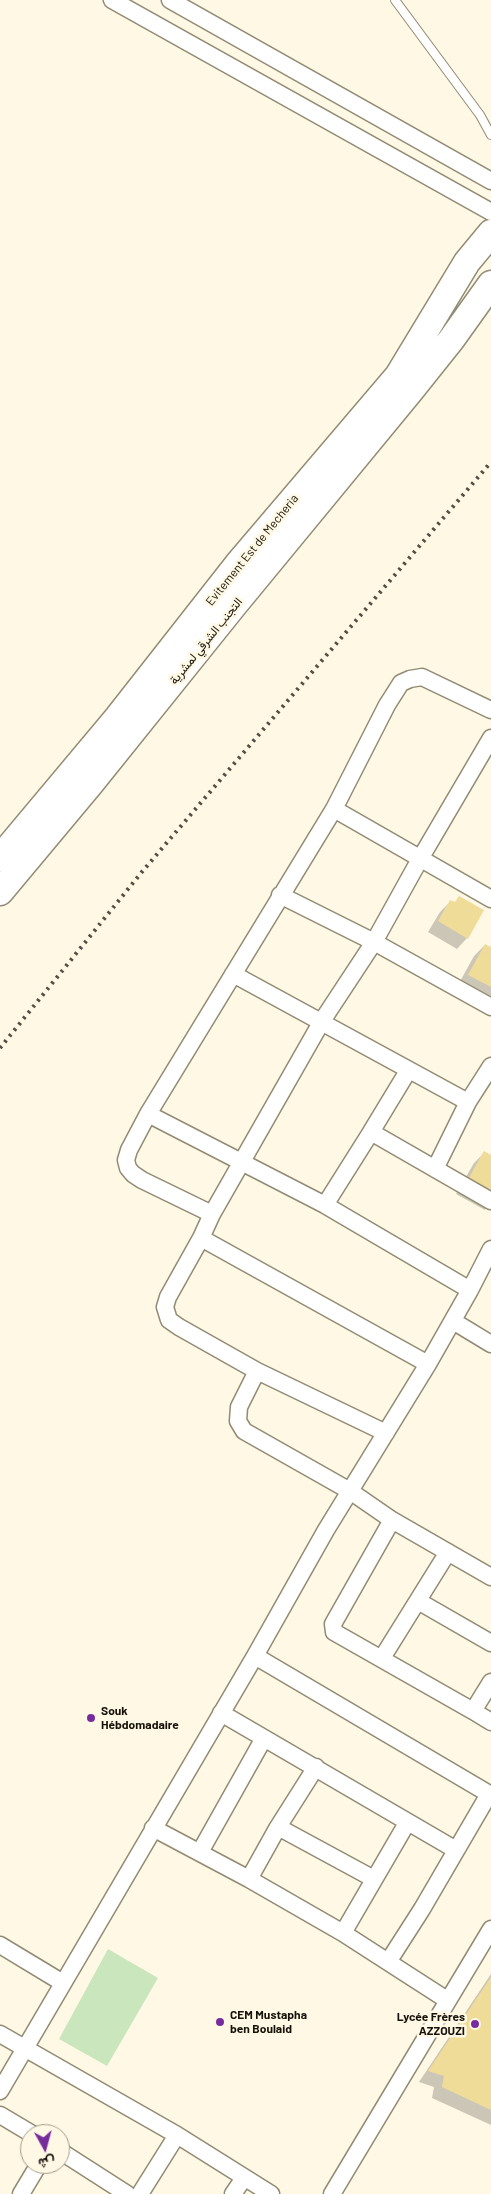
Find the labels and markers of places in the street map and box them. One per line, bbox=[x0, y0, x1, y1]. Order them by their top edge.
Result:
place label: Souk Hébdomadaire bbox=[101, 1704, 179, 1732]
marker: Souk Hébdomadaire bbox=[85, 1712, 97, 1724]
place label: CEM Mustapha ben Boulaid bbox=[230, 2008, 307, 2036]
place label: Lycée Frères AZZOUZI bbox=[397, 2010, 465, 2038]
marker: CEM Mustapha ben Boulaid bbox=[214, 2016, 226, 2028]
marker: Lycée Frères AZZOUZI bbox=[469, 2018, 481, 2030]

